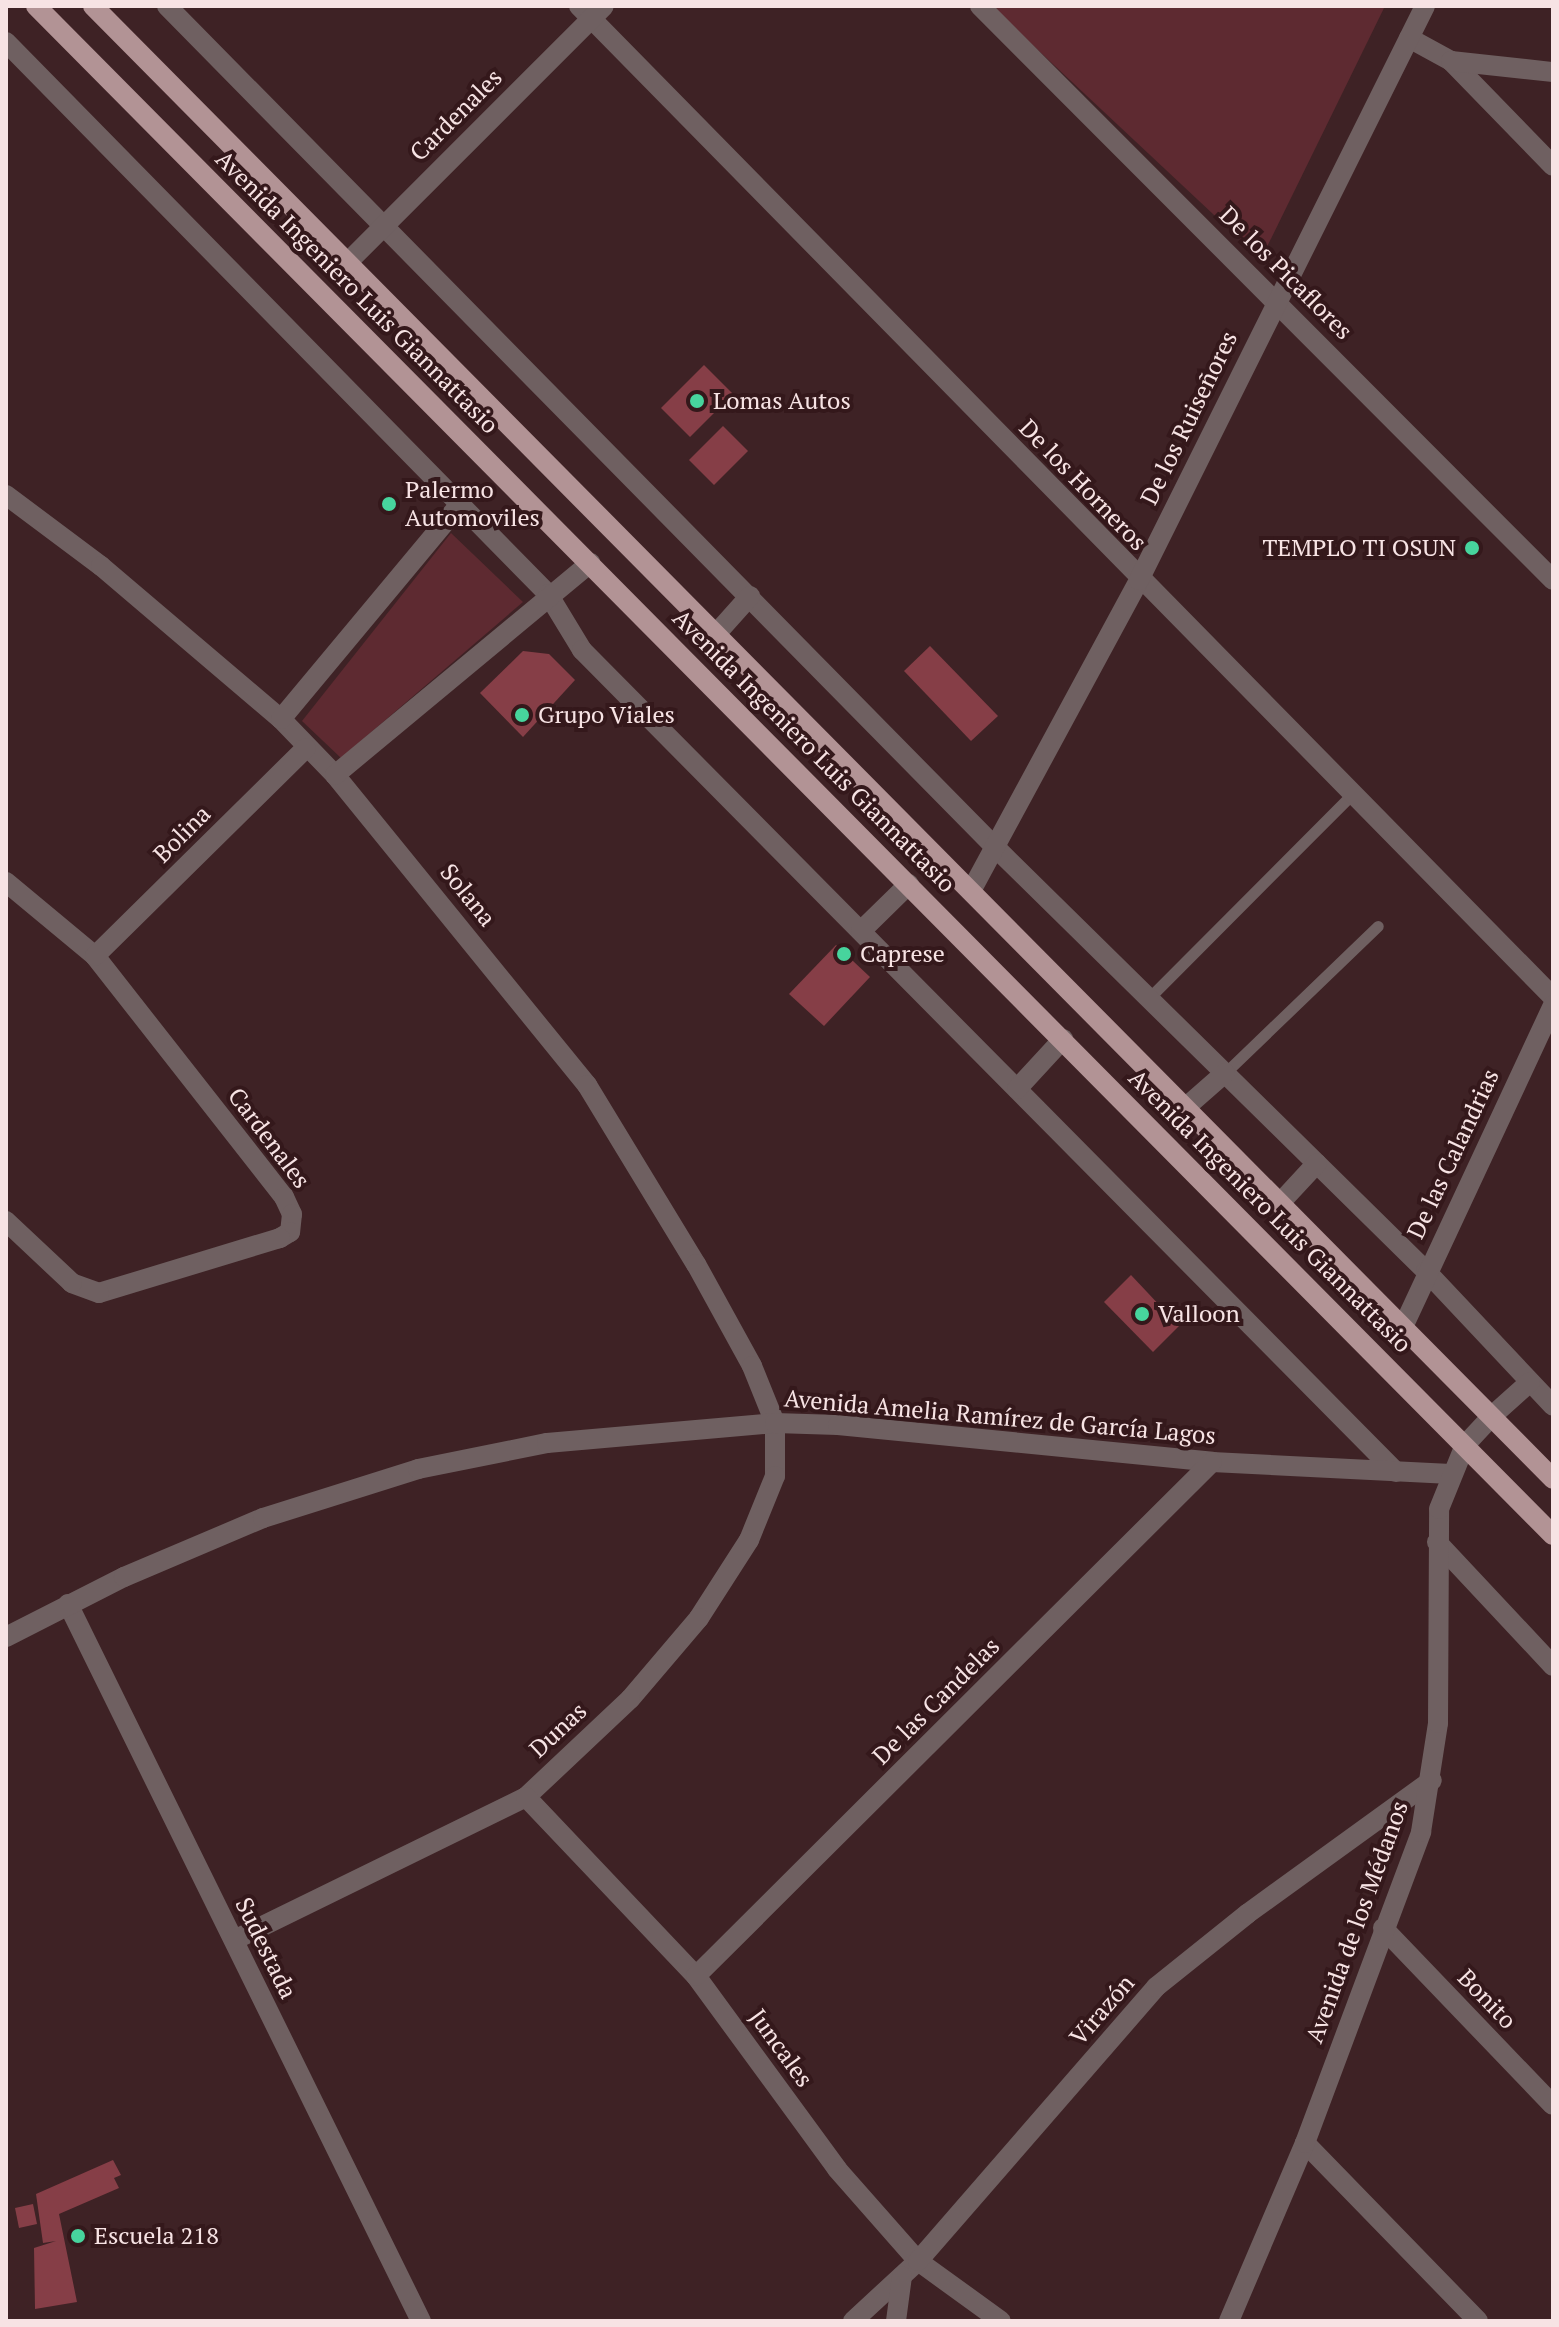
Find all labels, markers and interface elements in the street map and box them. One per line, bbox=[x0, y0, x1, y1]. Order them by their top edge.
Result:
street label: Cardenales bbox=[404, 63, 508, 167]
street label: Avenida Ingeniero Luis Giannattasio bbox=[210, 145, 504, 439]
street label: De los Picaflores bbox=[1214, 201, 1358, 345]
street label: De los Ruiseñores bbox=[1135, 326, 1243, 510]
place label: Lomas Autos bbox=[713, 387, 851, 415]
marker: Lomas Autos bbox=[688, 392, 706, 410]
street label: De los Horneros bbox=[1013, 414, 1153, 556]
place label: Palermo Automoviles bbox=[405, 476, 540, 532]
marker: Palermo Automoviles bbox=[380, 495, 398, 513]
place label: TEMPLO TI OSUN bbox=[1262, 534, 1456, 562]
marker: TEMPLO TI OSUN bbox=[1463, 539, 1481, 557]
street label: Avenida Ingeniero Luis Giannattasio bbox=[667, 604, 961, 898]
place label: Grupo Viales bbox=[538, 701, 676, 729]
marker: Grupo Viales bbox=[513, 706, 531, 724]
street label: Bolina bbox=[147, 799, 217, 869]
street label: Solana bbox=[434, 858, 502, 932]
place label: Caprese bbox=[860, 940, 945, 968]
marker: Caprese bbox=[835, 945, 853, 963]
street label: Avenida Ingeniero Luis Giannattasio bbox=[1123, 1064, 1417, 1358]
street label: De las Calandrias bbox=[1401, 1065, 1505, 1243]
street label: Cardenales bbox=[222, 1082, 316, 1194]
place label: Valloon bbox=[1158, 1300, 1240, 1328]
marker: Valloon bbox=[1133, 1305, 1151, 1323]
street label: Avenida Amelia Ramírez de García Lagos bbox=[783, 1384, 1217, 1450]
street label: De las Candelas bbox=[867, 1632, 1005, 1770]
street label: Dunas bbox=[523, 1696, 593, 1764]
street label: Avenida de los Médanos bbox=[1300, 1797, 1414, 2047]
street label: Sudestada bbox=[229, 1893, 303, 2003]
street label: Bonito bbox=[1452, 1963, 1522, 2035]
street label: Virazón bbox=[1064, 1969, 1140, 2051]
street label: Juncales bbox=[743, 2003, 819, 2093]
place label: Escuela 218 bbox=[94, 2222, 219, 2250]
marker: Escuela 218 bbox=[69, 2227, 87, 2245]

